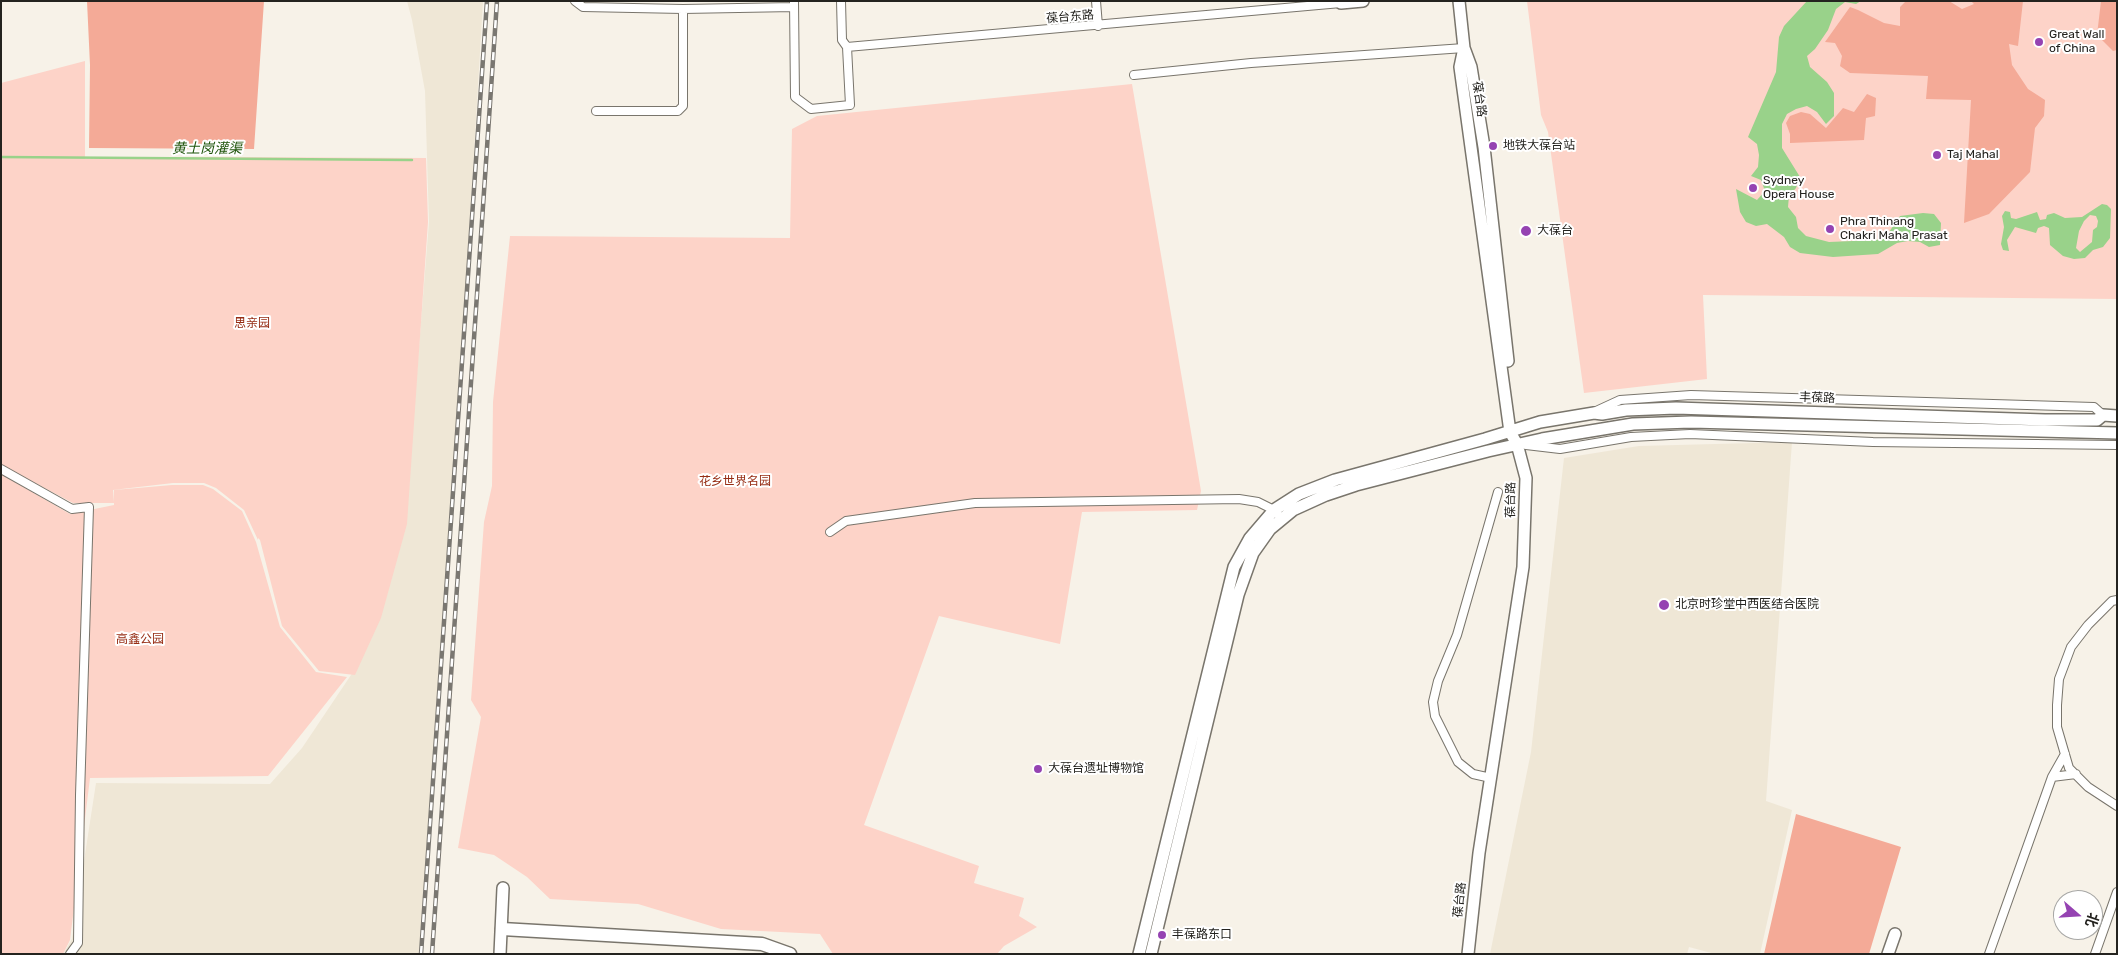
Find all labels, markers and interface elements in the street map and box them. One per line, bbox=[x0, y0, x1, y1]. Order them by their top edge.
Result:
street label: 葆台东路 bbox=[1045, 8, 1095, 26]
place label: Great Wall of China bbox=[2049, 28, 2104, 56]
marker: Great Wall of China bbox=[2033, 36, 2045, 48]
street label: 葆台路 bbox=[1469, 80, 1489, 118]
place label: 地铁大葆台站 bbox=[1503, 139, 1575, 153]
marker: 地铁大葆台站 bbox=[1487, 140, 1499, 152]
water label: 黄土岗灌渠 bbox=[172, 141, 242, 157]
place label: Taj Mahal bbox=[1947, 148, 1999, 162]
marker: Taj Mahal bbox=[1931, 149, 1943, 161]
place label: Sydney Opera House bbox=[1763, 174, 1835, 202]
marker: Sydney Opera House bbox=[1747, 182, 1759, 194]
place label: Phra Thinang Chakri Maha Prasat bbox=[1840, 215, 1948, 243]
marker: Phra Thinang Chakri Maha Prasat bbox=[1824, 223, 1836, 235]
marker: 大葆台 bbox=[1519, 224, 1533, 238]
place label: 大葆台 bbox=[1537, 224, 1573, 238]
park label: 思亲园 bbox=[234, 317, 270, 331]
street label: 丰葆路 bbox=[1799, 390, 1835, 406]
park label: 花乡世界名园 bbox=[699, 475, 771, 489]
street label: 葆台路 bbox=[1503, 482, 1519, 518]
marker: 北京时珍堂中西医结合医院 bbox=[1657, 598, 1671, 612]
place label: 北京时珍堂中西医结合医院 bbox=[1675, 598, 1819, 612]
park label: 高鑫公园 bbox=[116, 633, 164, 647]
place label: 大葆台遗址博物馆 bbox=[1048, 762, 1144, 776]
marker: 大葆台遗址博物馆 bbox=[1032, 763, 1044, 775]
street label: 葆台路 bbox=[1451, 881, 1469, 919]
north arrow bbox=[2053, 890, 2103, 940]
text: 北 bbox=[2081, 910, 2102, 929]
place label: 丰葆路东口 bbox=[1172, 928, 1232, 942]
marker: 丰葆路东口 bbox=[1156, 929, 1168, 941]

